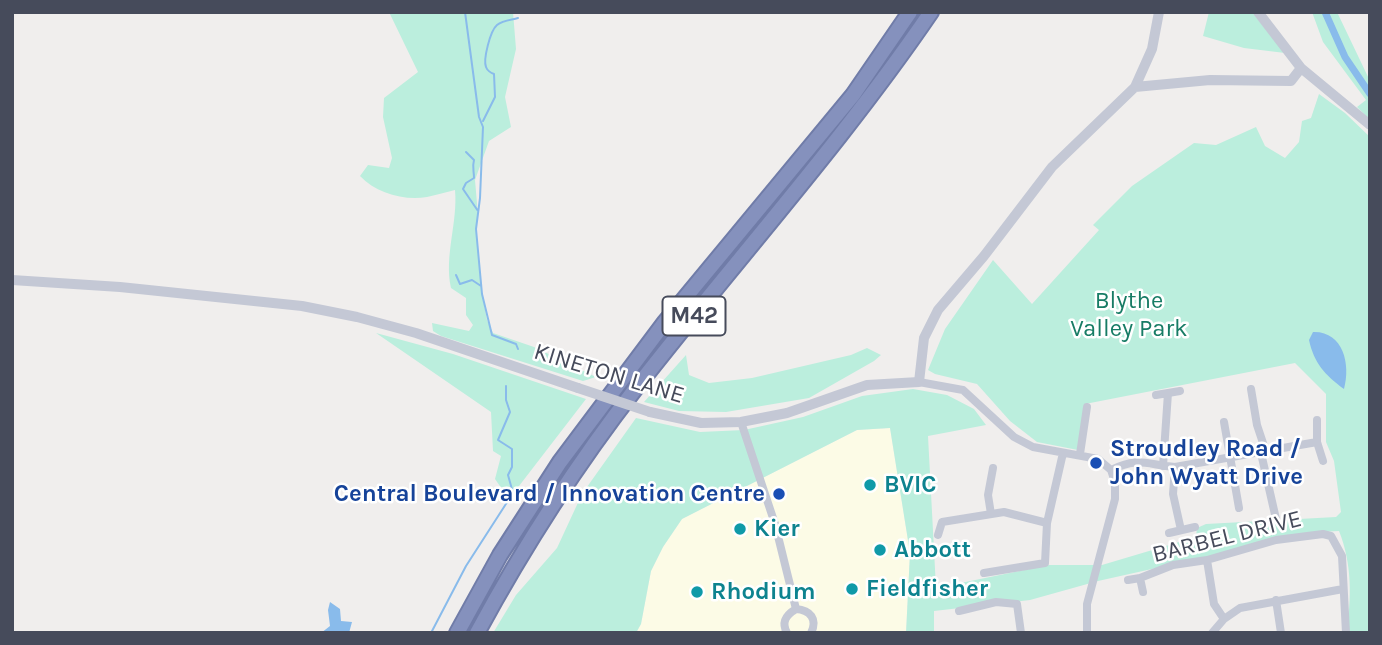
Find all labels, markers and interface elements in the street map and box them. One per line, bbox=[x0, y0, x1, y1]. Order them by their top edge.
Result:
park label: Blythe Valley Park bbox=[1070, 287, 1188, 343]
road number: M42 bbox=[662, 296, 726, 336]
street label: KINETON LANE bbox=[530, 337, 688, 411]
place label: Stroudley Road / John Wyatt Drive bbox=[1110, 435, 1303, 491]
marker: Stroudley Road / John Wyatt Drive bbox=[1088, 455, 1104, 471]
place label: BVIC bbox=[884, 471, 937, 499]
marker: BVIC bbox=[862, 477, 878, 493]
place label: Central Boulevard / Innovation Centre bbox=[334, 480, 765, 508]
marker: Central Boulevard / Innovation Centre bbox=[771, 486, 787, 502]
street label: BARBEL DRIVE bbox=[1149, 505, 1305, 569]
place label: Kier bbox=[754, 515, 800, 543]
marker: Kier bbox=[732, 521, 748, 537]
place label: Abbott bbox=[894, 536, 971, 564]
marker: Abbott bbox=[872, 542, 888, 558]
place label: Fieldfisher bbox=[866, 575, 988, 603]
place label: Rhodium bbox=[711, 578, 815, 606]
marker: Fieldfisher bbox=[844, 581, 860, 597]
marker: Rhodium bbox=[689, 584, 705, 600]

